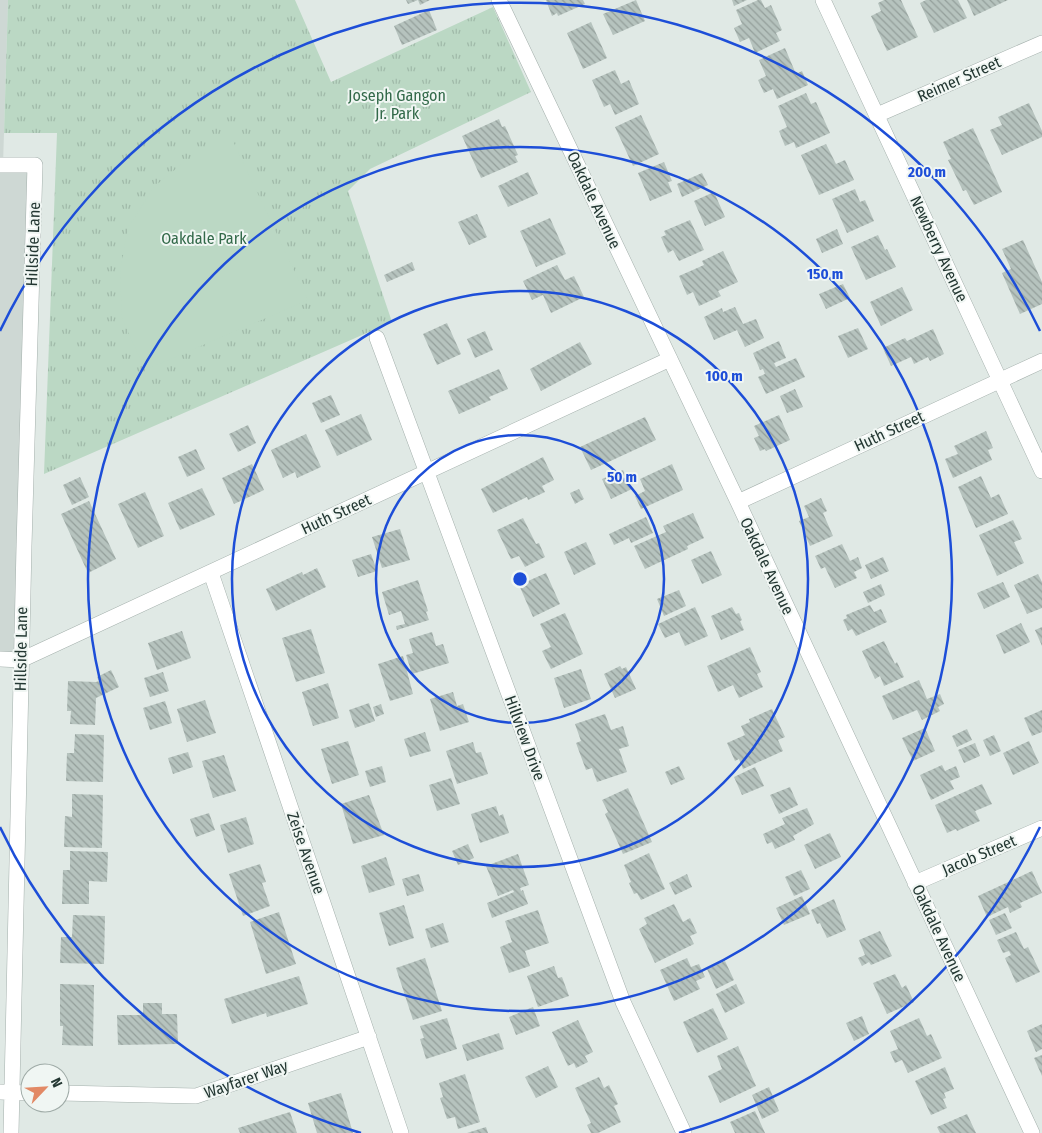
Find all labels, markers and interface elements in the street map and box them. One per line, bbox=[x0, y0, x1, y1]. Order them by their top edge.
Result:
street label: Reimer Street bbox=[914, 52, 1004, 106]
park label: Joseph Gangon Jr. Park bbox=[348, 86, 446, 123]
street label: Oakdale Avenue bbox=[563, 148, 625, 252]
text: 200 m bbox=[907, 163, 946, 181]
street label: Newberry Avenue bbox=[906, 193, 972, 305]
street label: Hillside Lane bbox=[22, 201, 44, 287]
park label: Oakdale Park bbox=[161, 229, 247, 248]
text: 150 m bbox=[807, 265, 843, 283]
text: 100 m bbox=[705, 367, 743, 385]
street label: Huth Street bbox=[851, 406, 928, 455]
text: 50 m bbox=[607, 468, 637, 486]
street label: Huth Street bbox=[298, 489, 375, 538]
street label: Oakdale Avenue bbox=[736, 514, 798, 618]
centre of rings bbox=[511, 570, 529, 588]
street label: Hillside Lane bbox=[11, 607, 31, 691]
street label: Hillview Drive bbox=[501, 693, 549, 783]
street label: Zeise Avenue bbox=[283, 809, 329, 897]
street label: Jacob Street bbox=[939, 831, 1020, 879]
street label: Oakdale Avenue bbox=[908, 881, 970, 985]
street label: Wayfarer Way bbox=[202, 1056, 291, 1102]
north arrow bbox=[20, 1063, 70, 1113]
text: N bbox=[47, 1075, 66, 1090]

